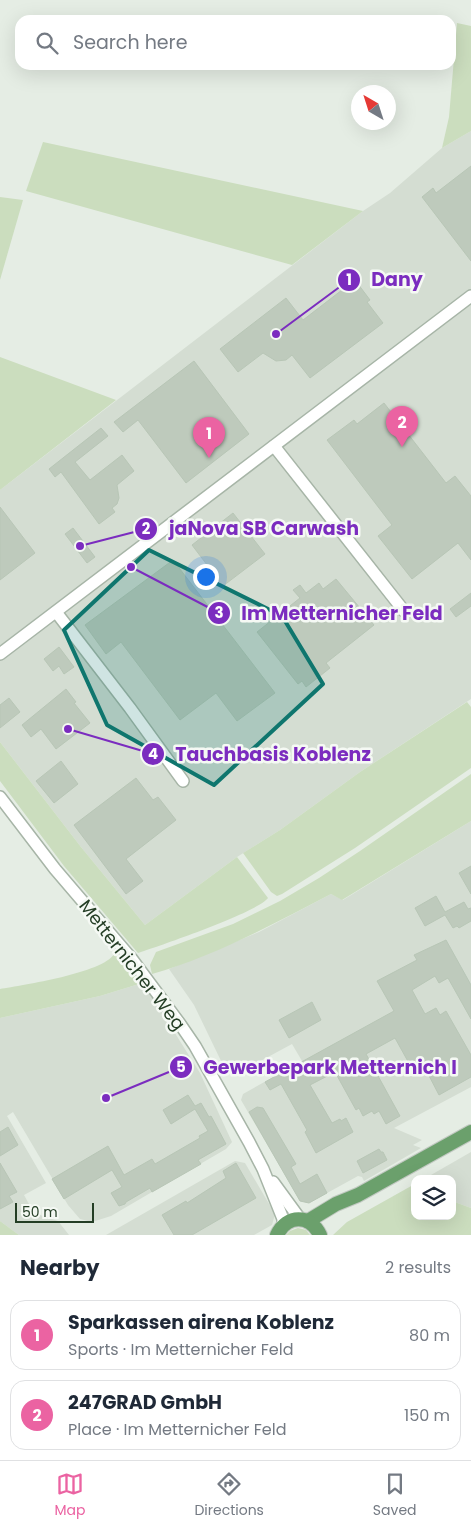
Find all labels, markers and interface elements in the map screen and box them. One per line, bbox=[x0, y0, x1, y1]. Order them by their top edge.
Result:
search box bbox=[15, 15, 456, 70]
icon: search bbox=[33, 29, 61, 57]
text: Search here bbox=[73, 29, 187, 56]
north arrow bbox=[351, 85, 396, 130]
callout: Dany bbox=[336, 263, 433, 297]
text: Dany bbox=[371, 266, 424, 293]
text: 1 bbox=[346, 269, 352, 290]
pin: 2 bbox=[386, 406, 418, 447]
pin: 1 bbox=[193, 417, 225, 458]
callout: jaNova SB Carwash bbox=[134, 512, 369, 546]
text: jaNova SB Carwash bbox=[168, 515, 359, 542]
text: 2 bbox=[142, 518, 151, 539]
your location bbox=[193, 564, 219, 590]
callout: Im Metternicher Feld bbox=[206, 596, 453, 630]
text: Im Metternicher Feld bbox=[241, 600, 443, 627]
text: 3 bbox=[214, 602, 224, 623]
callout: Tauchbasis Koblenz bbox=[140, 737, 381, 771]
text: Tauchbasis Koblenz bbox=[175, 741, 371, 768]
text: 4 bbox=[148, 743, 158, 764]
street label: Metternicher Weg bbox=[73, 894, 191, 1035]
callout: Gewerbepark Metternich I bbox=[169, 1050, 467, 1084]
text: Gewerbepark Metternich I bbox=[203, 1054, 457, 1081]
text: 5 bbox=[176, 1056, 186, 1077]
map controls bbox=[411, 1175, 456, 1220]
button: layers bbox=[411, 1175, 456, 1220]
scale bar bbox=[15, 1200, 94, 1223]
text: 50 m bbox=[22, 1202, 58, 1222]
text: Nearby bbox=[20, 1253, 100, 1282]
text: 2 results bbox=[385, 1256, 451, 1279]
text: Sparkassen airena Koblenz bbox=[68, 1309, 334, 1336]
text: 1 bbox=[34, 1324, 40, 1347]
text: 80 m bbox=[409, 1324, 450, 1347]
text: Sports · Im Metternicher Feld bbox=[68, 1338, 293, 1361]
text: 247GRAD GmbH bbox=[68, 1389, 222, 1416]
text: 2 bbox=[32, 1404, 42, 1427]
text: 150 m bbox=[404, 1404, 450, 1427]
text: Place · Im Metternicher Feld bbox=[68, 1418, 287, 1441]
tab: Map bbox=[54, 1470, 85, 1521]
tab: Directions bbox=[194, 1470, 264, 1521]
tab: Saved bbox=[373, 1470, 417, 1521]

